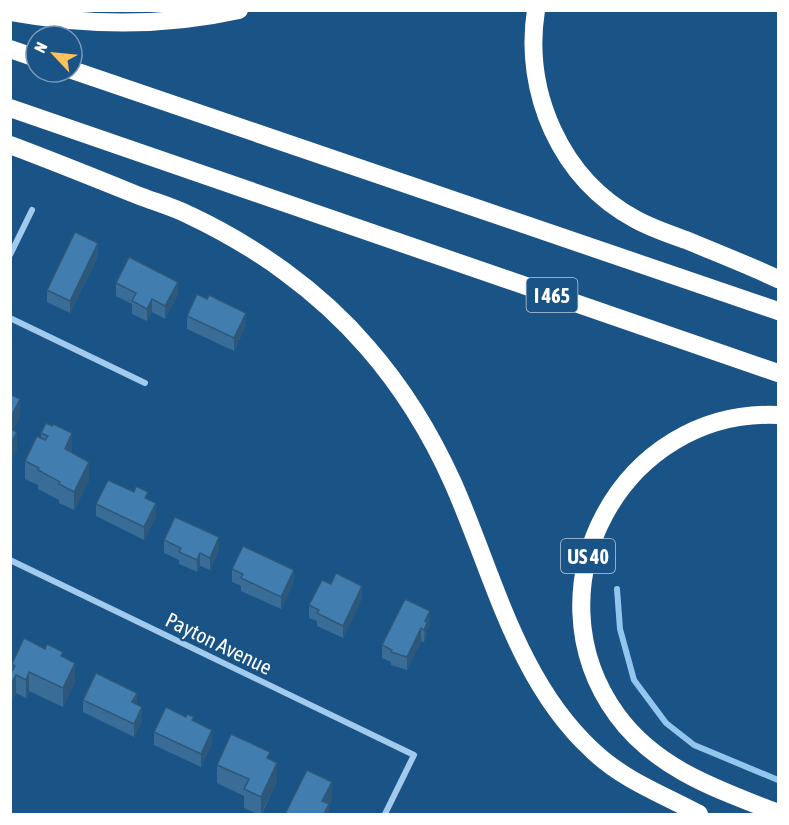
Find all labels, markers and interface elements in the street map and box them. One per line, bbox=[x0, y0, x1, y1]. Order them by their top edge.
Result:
north arrow bbox=[24, 24, 84, 84]
text: N bbox=[30, 39, 51, 56]
road number: I 465 bbox=[526, 278, 578, 312]
road number: US 40 bbox=[561, 539, 615, 573]
street label: Payton Avenue bbox=[162, 607, 276, 679]

